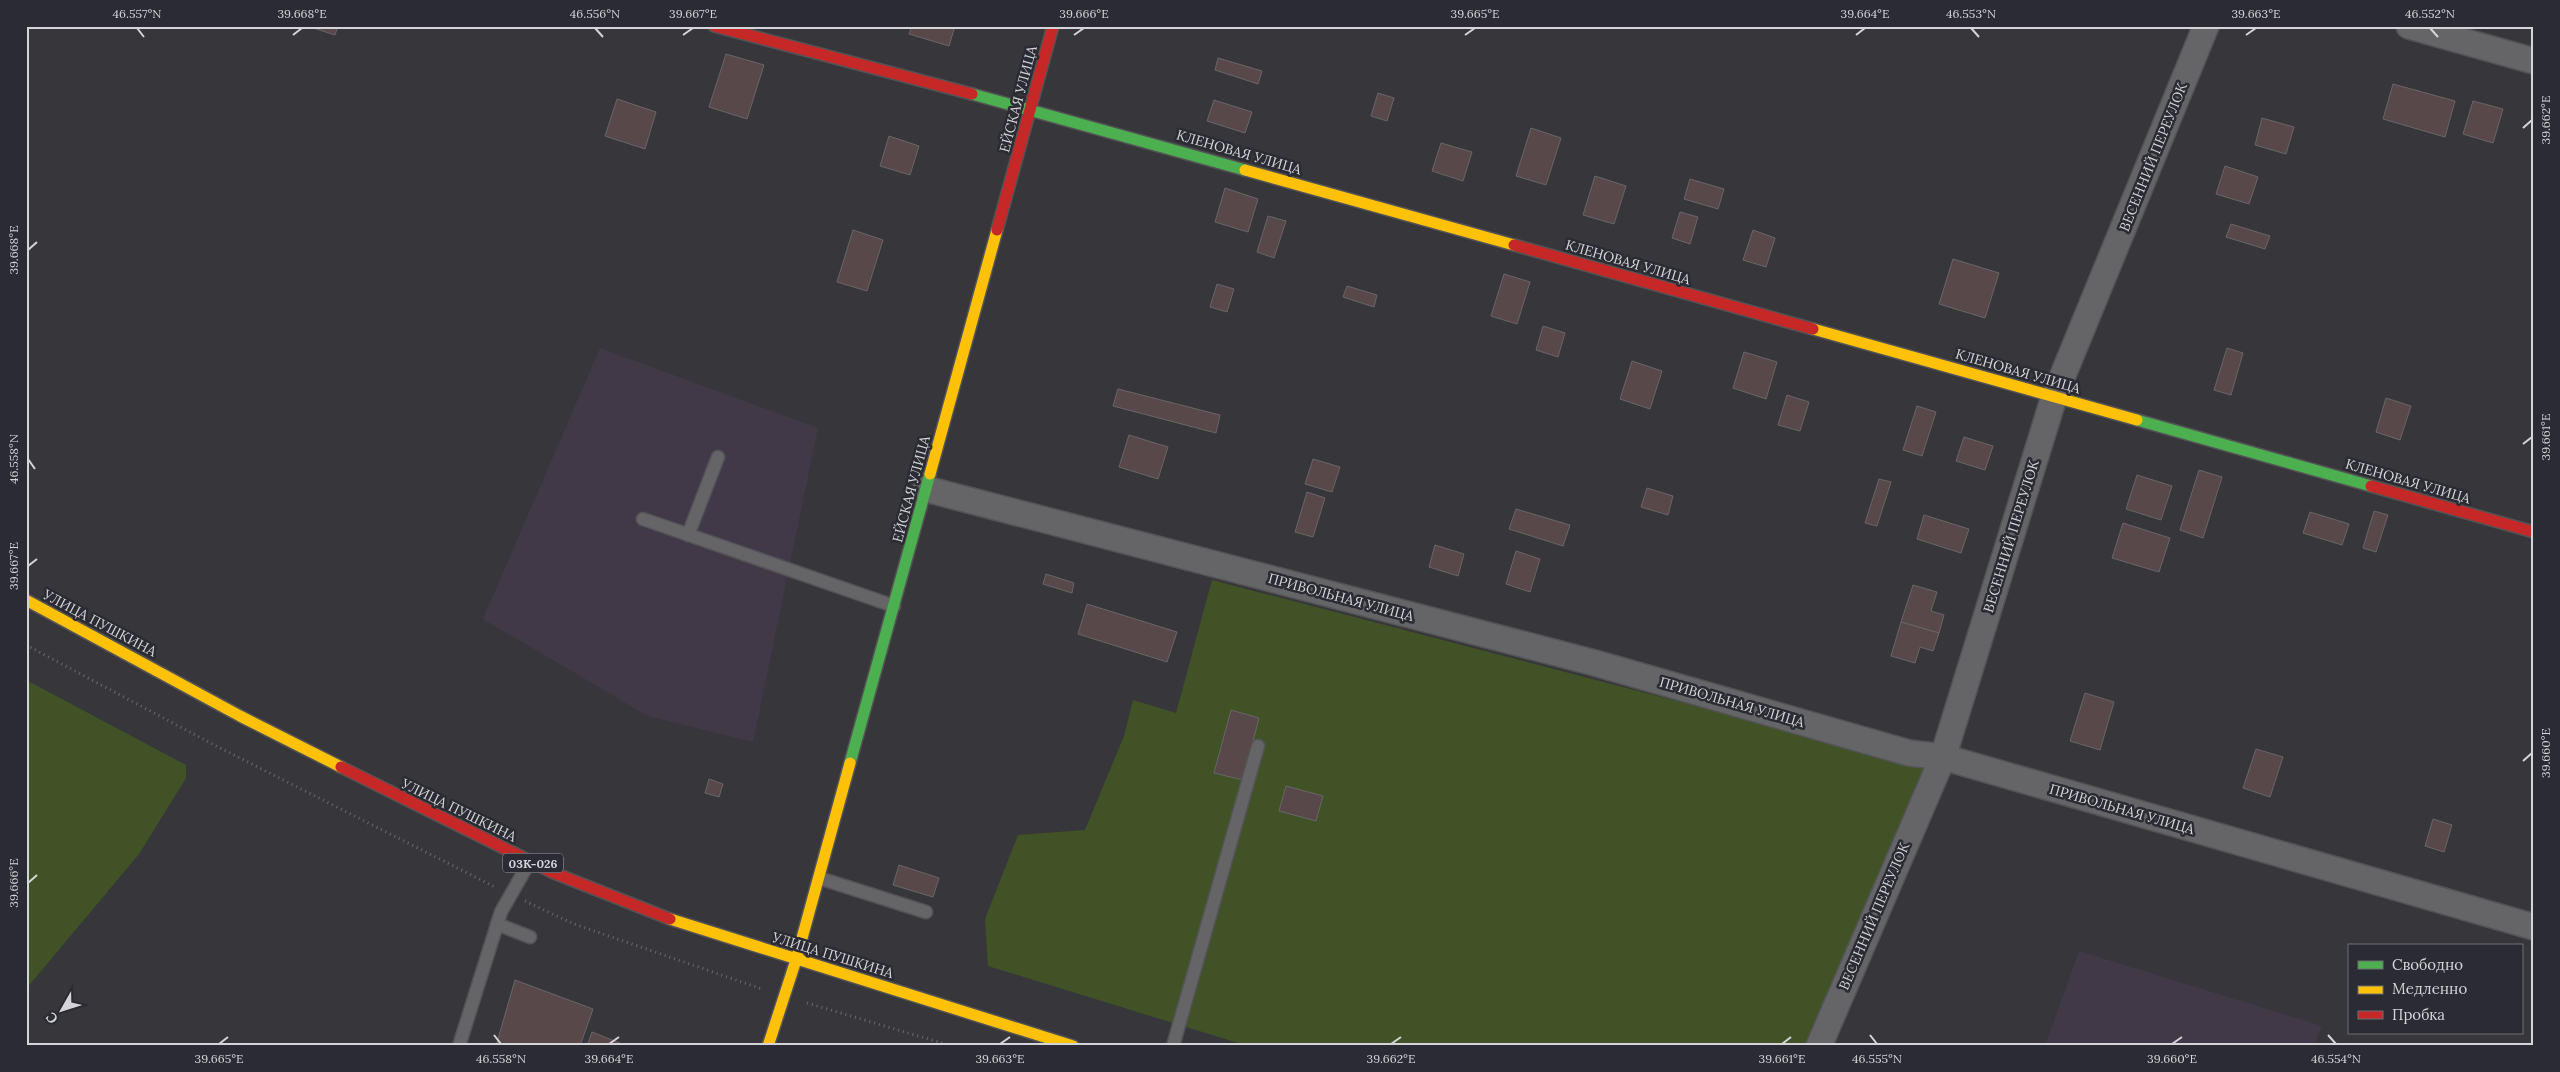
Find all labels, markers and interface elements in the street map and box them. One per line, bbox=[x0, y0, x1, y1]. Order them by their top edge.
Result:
text: 46.557°N bbox=[112, 6, 162, 21]
text: 39.668°E bbox=[277, 6, 327, 21]
text: 46.556°N bbox=[570, 6, 620, 21]
text: 39.667°E bbox=[669, 6, 717, 21]
text: 39.666°E bbox=[1059, 6, 1109, 21]
text: 39.665°E bbox=[1451, 6, 1500, 21]
text: 39.664°E bbox=[1841, 6, 1889, 21]
text: 46.553°N bbox=[1946, 6, 1996, 21]
text: 39.663°E bbox=[2231, 6, 2281, 21]
text: 46.552°N bbox=[2405, 6, 2455, 21]
street label: ЕЙСКАЯ УЛИЦА bbox=[995, 44, 1041, 154]
street label: ВЕСЕННИЙ ПЕРЕУЛОК bbox=[2115, 80, 2191, 234]
text: 39.662°E bbox=[2538, 96, 2553, 144]
street label: КЛЕНОВАЯ УЛИЦА bbox=[1174, 126, 1304, 179]
text: 39.668°E bbox=[6, 225, 21, 275]
street label: КЛЕНОВАЯ УЛИЦА bbox=[1563, 236, 1693, 289]
street label: КЛЕНОВАЯ УЛИЦА bbox=[1953, 345, 2083, 398]
text: 39.661°E bbox=[2538, 414, 2553, 460]
text: 46.558°N bbox=[6, 434, 21, 484]
street label: ЕЙСКАЯ УЛИЦА bbox=[888, 434, 934, 544]
street label: КЛЕНОВАЯ УЛИЦА bbox=[2343, 455, 2473, 508]
street label: ВЕСЕННИЙ ПЕРЕУЛОК bbox=[1979, 457, 2043, 615]
text: 39.667°E bbox=[6, 542, 21, 590]
street label: ПРИВОЛЬНАЯ УЛИЦА bbox=[1266, 569, 1416, 625]
street label: УЛИЦА ПУШКИНА bbox=[39, 585, 160, 661]
street label: ПРИВОЛЬНАЯ УЛИЦА bbox=[1657, 673, 1807, 731]
text: 39.660°E bbox=[2538, 728, 2553, 778]
street label: УЛИЦА ПУШКИНА bbox=[398, 774, 520, 846]
street label: ПРИВОЛЬНАЯ УЛИЦА bbox=[2047, 780, 2197, 838]
street label: ВЕСЕННИЙ ПЕРЕУЛОК bbox=[1835, 839, 1913, 993]
road number: 03К-026 bbox=[503, 854, 563, 872]
text: 39.666°E bbox=[6, 858, 21, 908]
street label: УЛИЦА ПУШКИНА bbox=[769, 928, 896, 982]
legend bbox=[2348, 944, 2522, 1034]
text: Свободно bbox=[2392, 955, 2463, 974]
text: Медленно bbox=[2392, 979, 2467, 998]
north arrow bbox=[38, 984, 88, 1034]
text: Пробка bbox=[2392, 1005, 2445, 1024]
text: С bbox=[42, 1008, 62, 1028]
text: 39.665°E bbox=[195, 1051, 244, 1066]
text: 46.558°N bbox=[476, 1051, 526, 1066]
text: 39.664°E bbox=[585, 1051, 633, 1066]
text: 39.663°E bbox=[975, 1051, 1025, 1066]
text: 39.662°E bbox=[1367, 1051, 1415, 1066]
text: 39.661°E bbox=[1759, 1051, 1805, 1066]
text: 46.555°N bbox=[1852, 1051, 1902, 1066]
text: 39.660°E bbox=[2147, 1051, 2197, 1066]
text: 46.554°N bbox=[2311, 1051, 2361, 1066]

